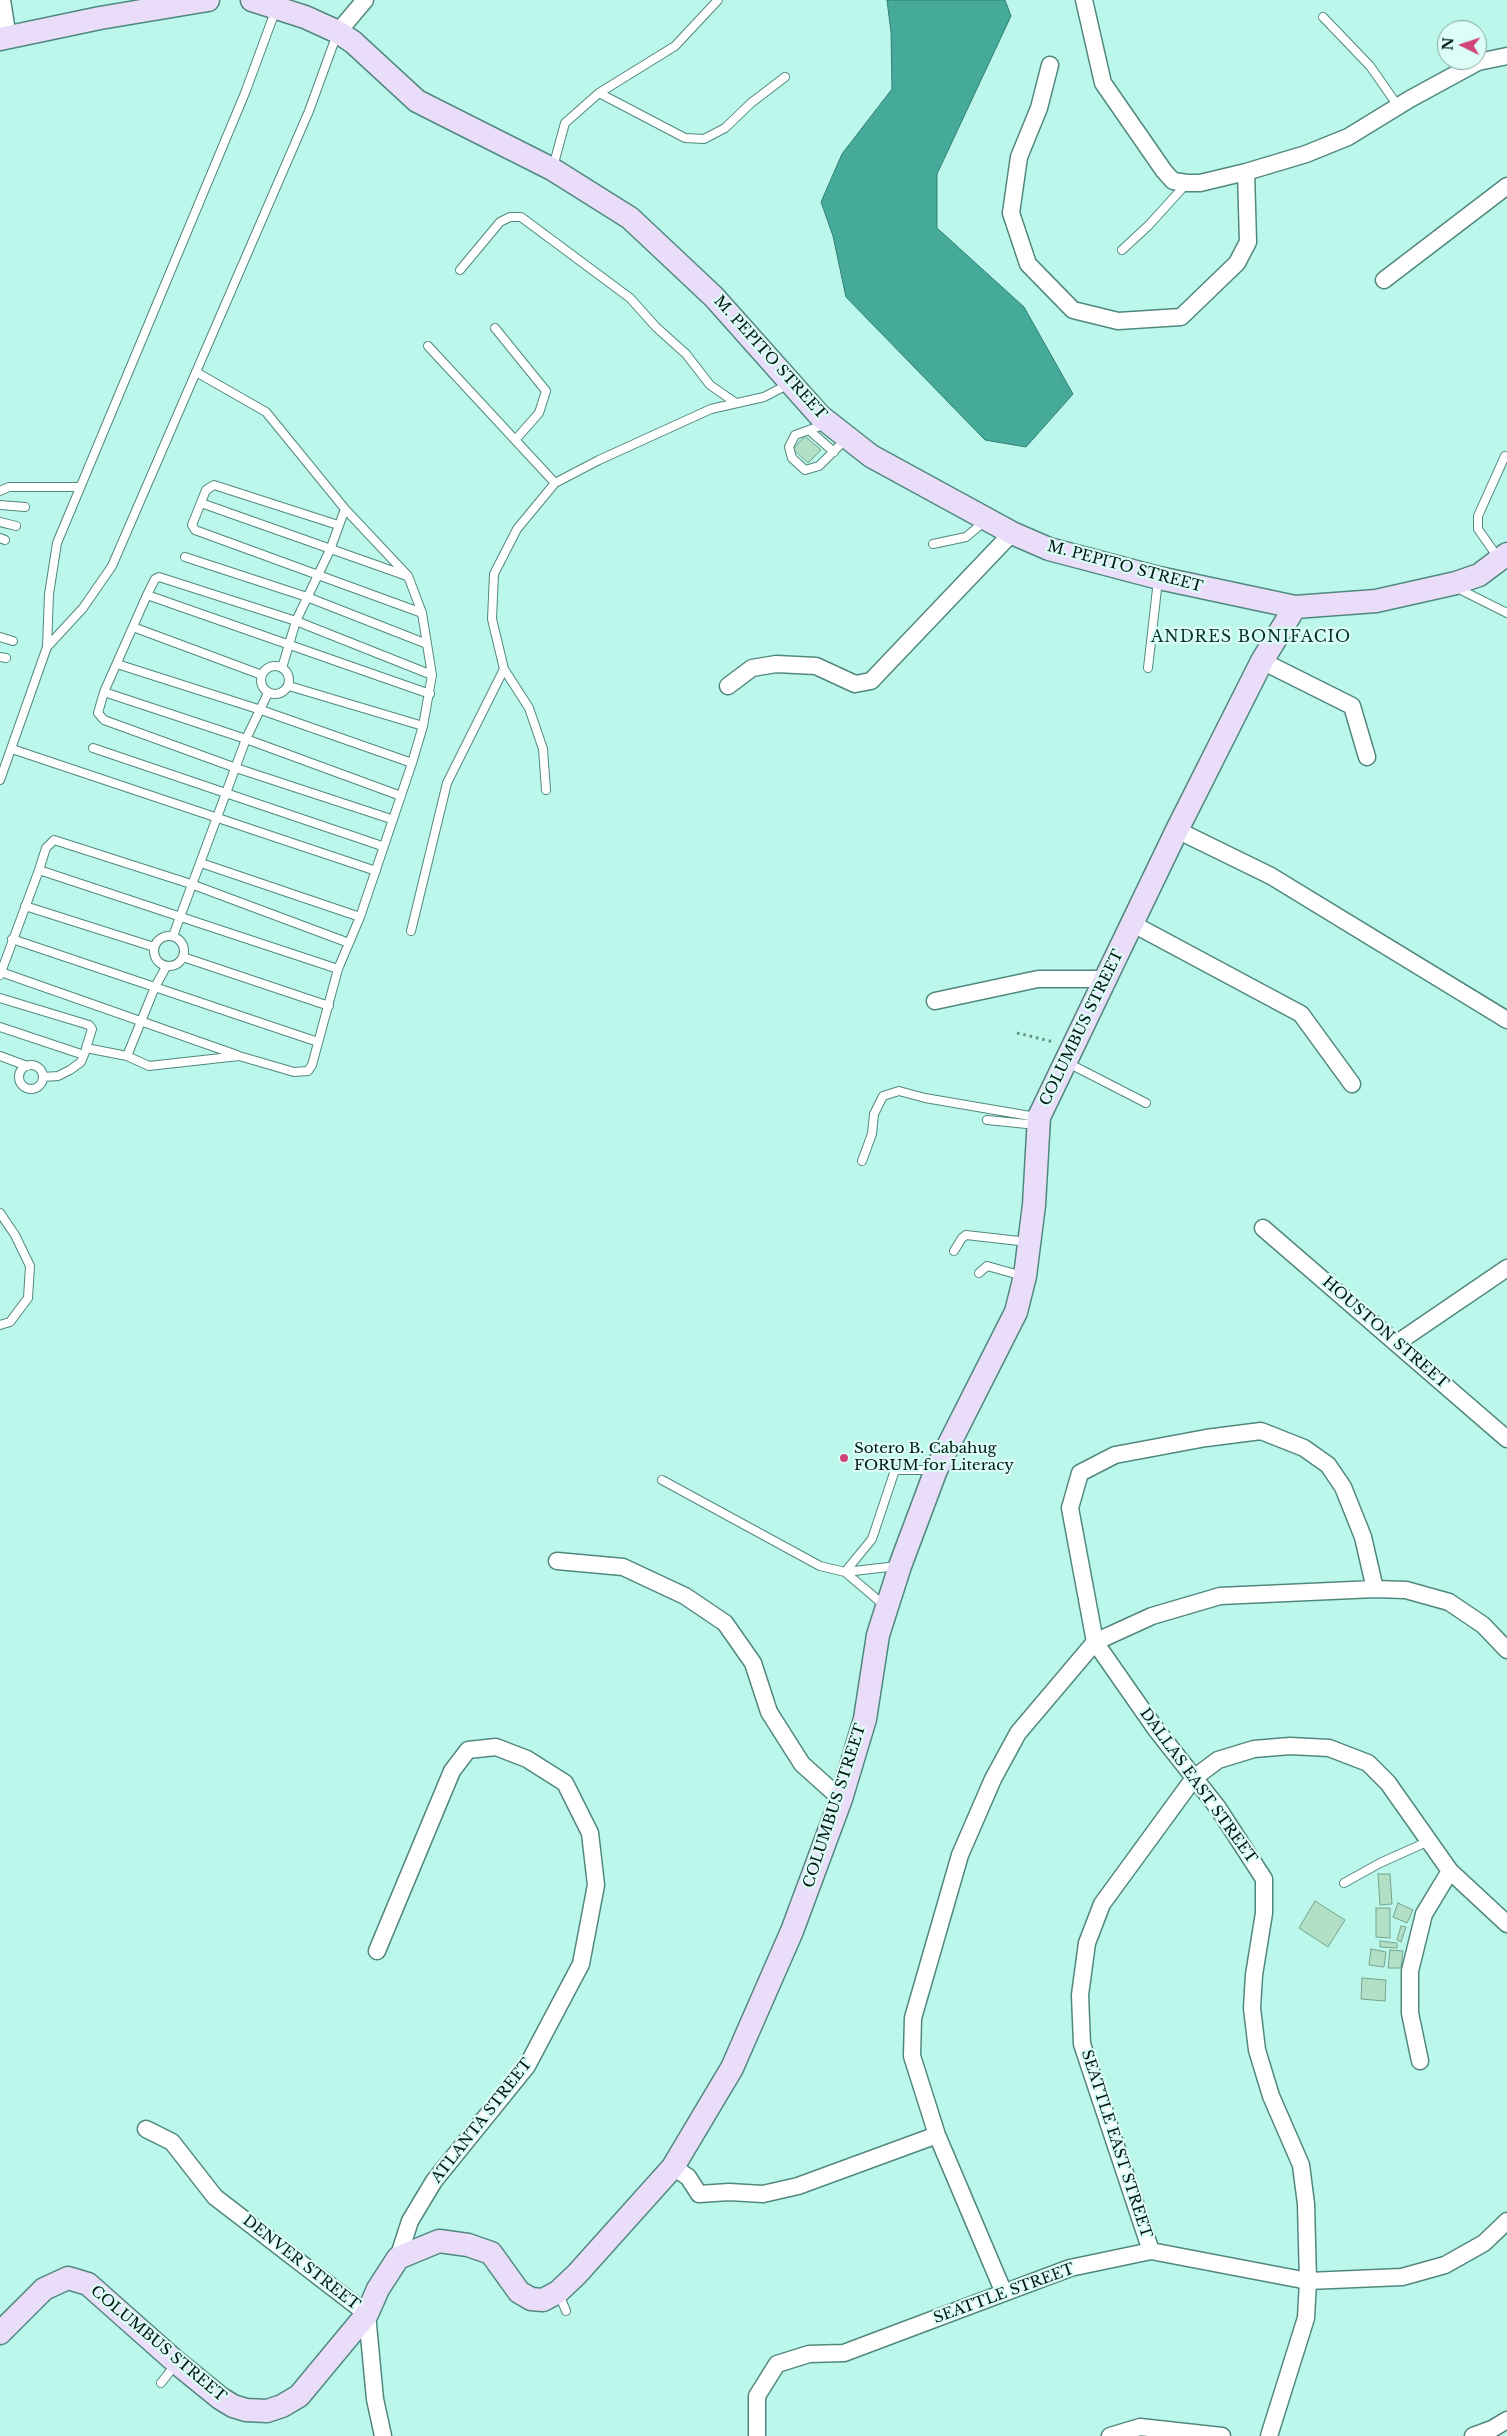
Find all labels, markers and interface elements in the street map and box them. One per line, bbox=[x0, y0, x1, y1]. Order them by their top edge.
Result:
north arrow bbox=[1437, 20, 1487, 70]
text: N bbox=[1439, 37, 1457, 51]
street label: M. PEPITO STREET bbox=[710, 293, 830, 423]
street label: M. PEPITO STREET bbox=[1045, 538, 1205, 596]
district label: ANDRES BONIFACIO bbox=[1149, 627, 1353, 647]
street label: COLUMBUS STREET bbox=[1036, 947, 1128, 1109]
street label: HOUSTON STREET bbox=[1318, 1273, 1452, 1393]
place label: Sotero B. Cabahug FORUM for Literacy bbox=[854, 1440, 1014, 1475]
marker: Sotero B. Cabahug FORUM for Literacy bbox=[838, 1452, 850, 1464]
street label: DALLAS EAST STREET bbox=[1136, 1705, 1260, 1867]
street label: COLUMBUS STREET bbox=[800, 1722, 870, 1890]
street label: SEATTLE EAST STREET bbox=[1077, 2048, 1155, 2240]
street label: ATLANTA STREET bbox=[428, 2055, 536, 2187]
street label: DENVER STREET bbox=[239, 2212, 363, 2314]
street label: SEATTLE STREET bbox=[931, 2260, 1077, 2328]
street label: COLUMBUS STREET bbox=[87, 2282, 229, 2406]

